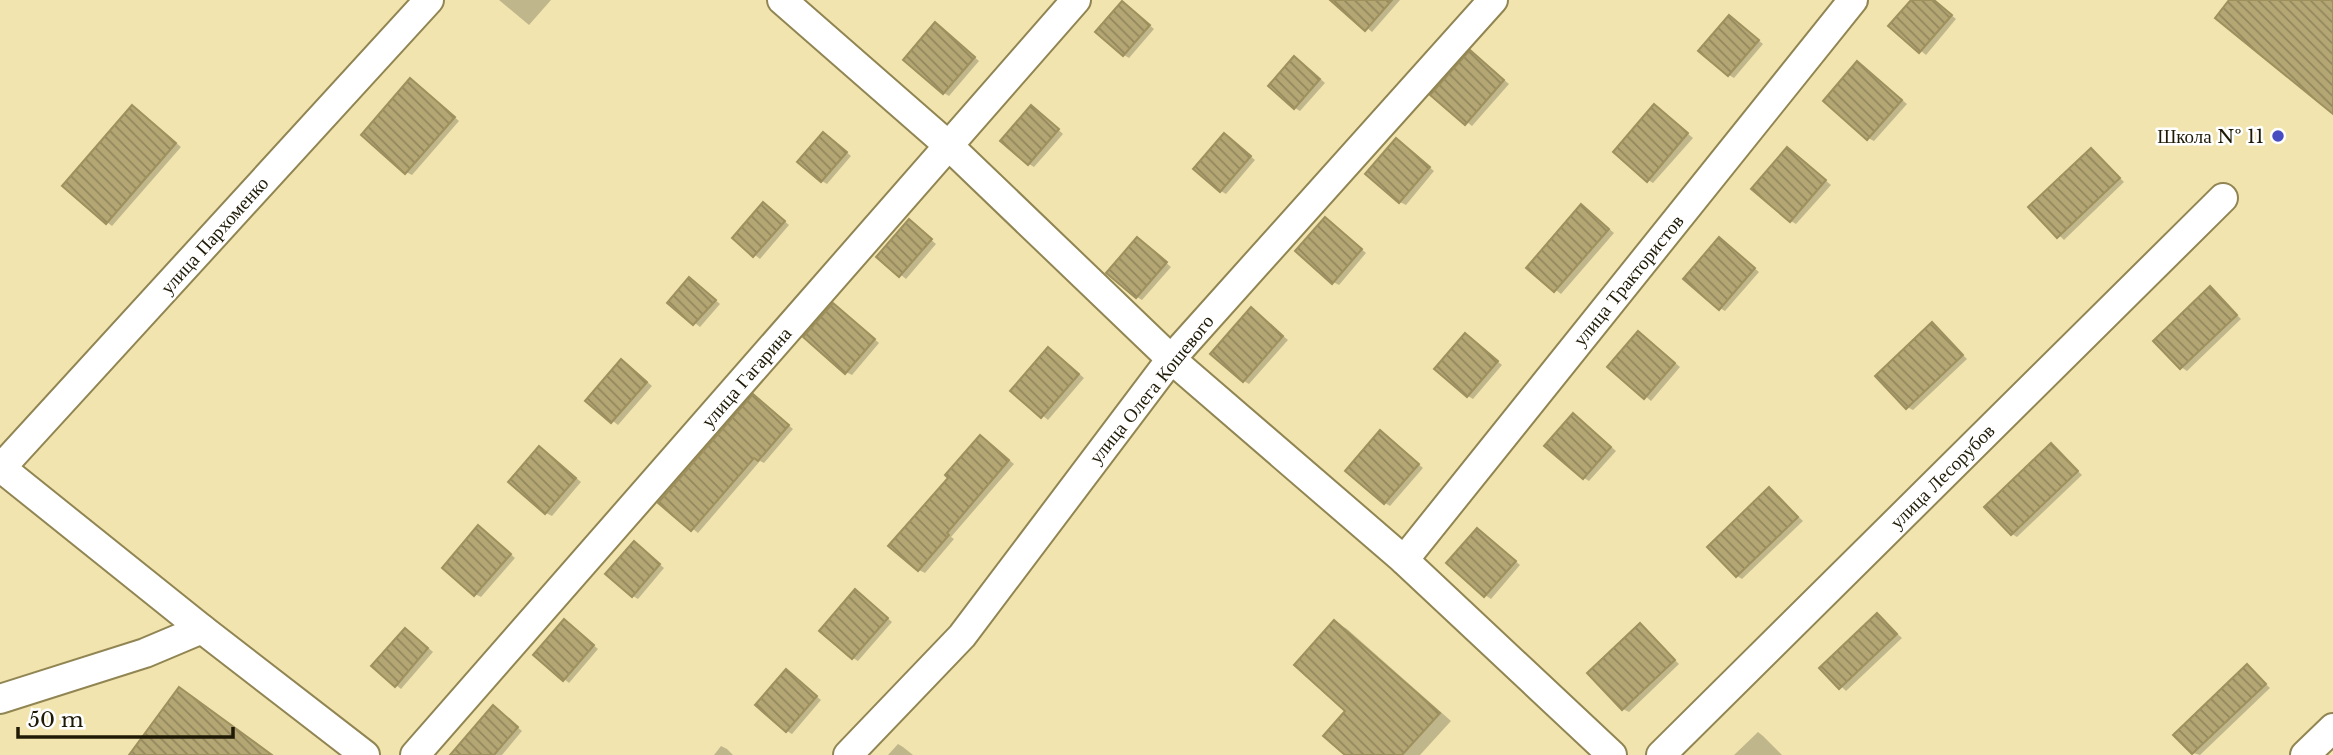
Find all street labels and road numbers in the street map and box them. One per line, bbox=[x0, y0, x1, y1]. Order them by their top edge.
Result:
street label: улица Пархоменко bbox=[156, 172, 273, 299]
street label: улица Трактористов bbox=[1568, 210, 1688, 351]
street label: улица Олега Кошевого bbox=[1084, 310, 1219, 468]
street label: улица Гагарина bbox=[696, 322, 797, 432]
street label: улица Лесорубов bbox=[1885, 419, 2000, 533]

